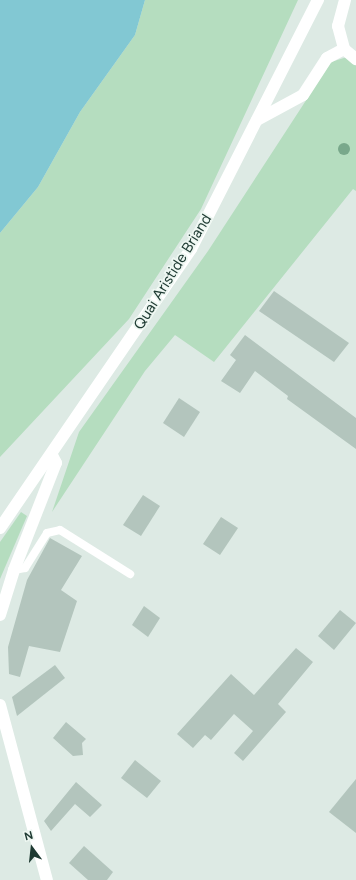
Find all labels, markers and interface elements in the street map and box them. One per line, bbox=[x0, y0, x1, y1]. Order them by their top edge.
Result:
street label: Quai Aristide Briand bbox=[130, 211, 216, 333]
north arrow bbox=[12, 828, 52, 868]
text: N bbox=[23, 829, 35, 843]

